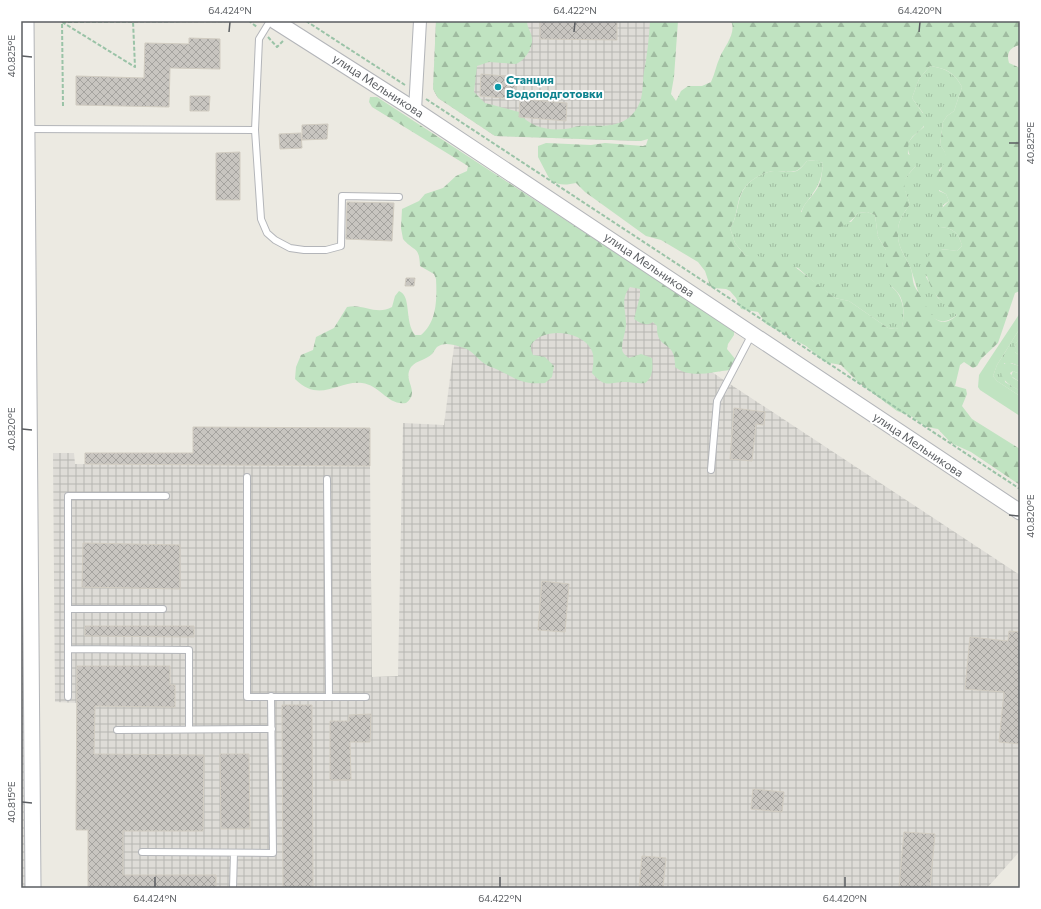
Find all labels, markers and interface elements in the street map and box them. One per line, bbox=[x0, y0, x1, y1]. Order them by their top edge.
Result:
text: 64.424°N bbox=[208, 4, 252, 16]
text: 64.422°N bbox=[553, 4, 597, 16]
text: 64.420°N bbox=[898, 4, 942, 16]
text: 40.825°E bbox=[5, 35, 17, 77]
street label: улица Мельникова bbox=[330, 51, 427, 120]
place label: Станция Водоподготовки bbox=[506, 72, 603, 100]
marker: Станция Водоподготовки bbox=[493, 82, 503, 92]
text: 40.825°E bbox=[1024, 122, 1036, 164]
street label: улица Мельникова bbox=[602, 229, 697, 300]
text: 40.820°E bbox=[5, 407, 17, 451]
street label: улица Мельникова bbox=[871, 409, 966, 480]
text: 40.820°E bbox=[1024, 494, 1036, 538]
text: 40.815°E bbox=[5, 781, 17, 823]
text: 64.424°N bbox=[133, 892, 177, 904]
text: 64.422°N bbox=[478, 892, 522, 904]
text: 64.420°N bbox=[823, 892, 867, 904]

